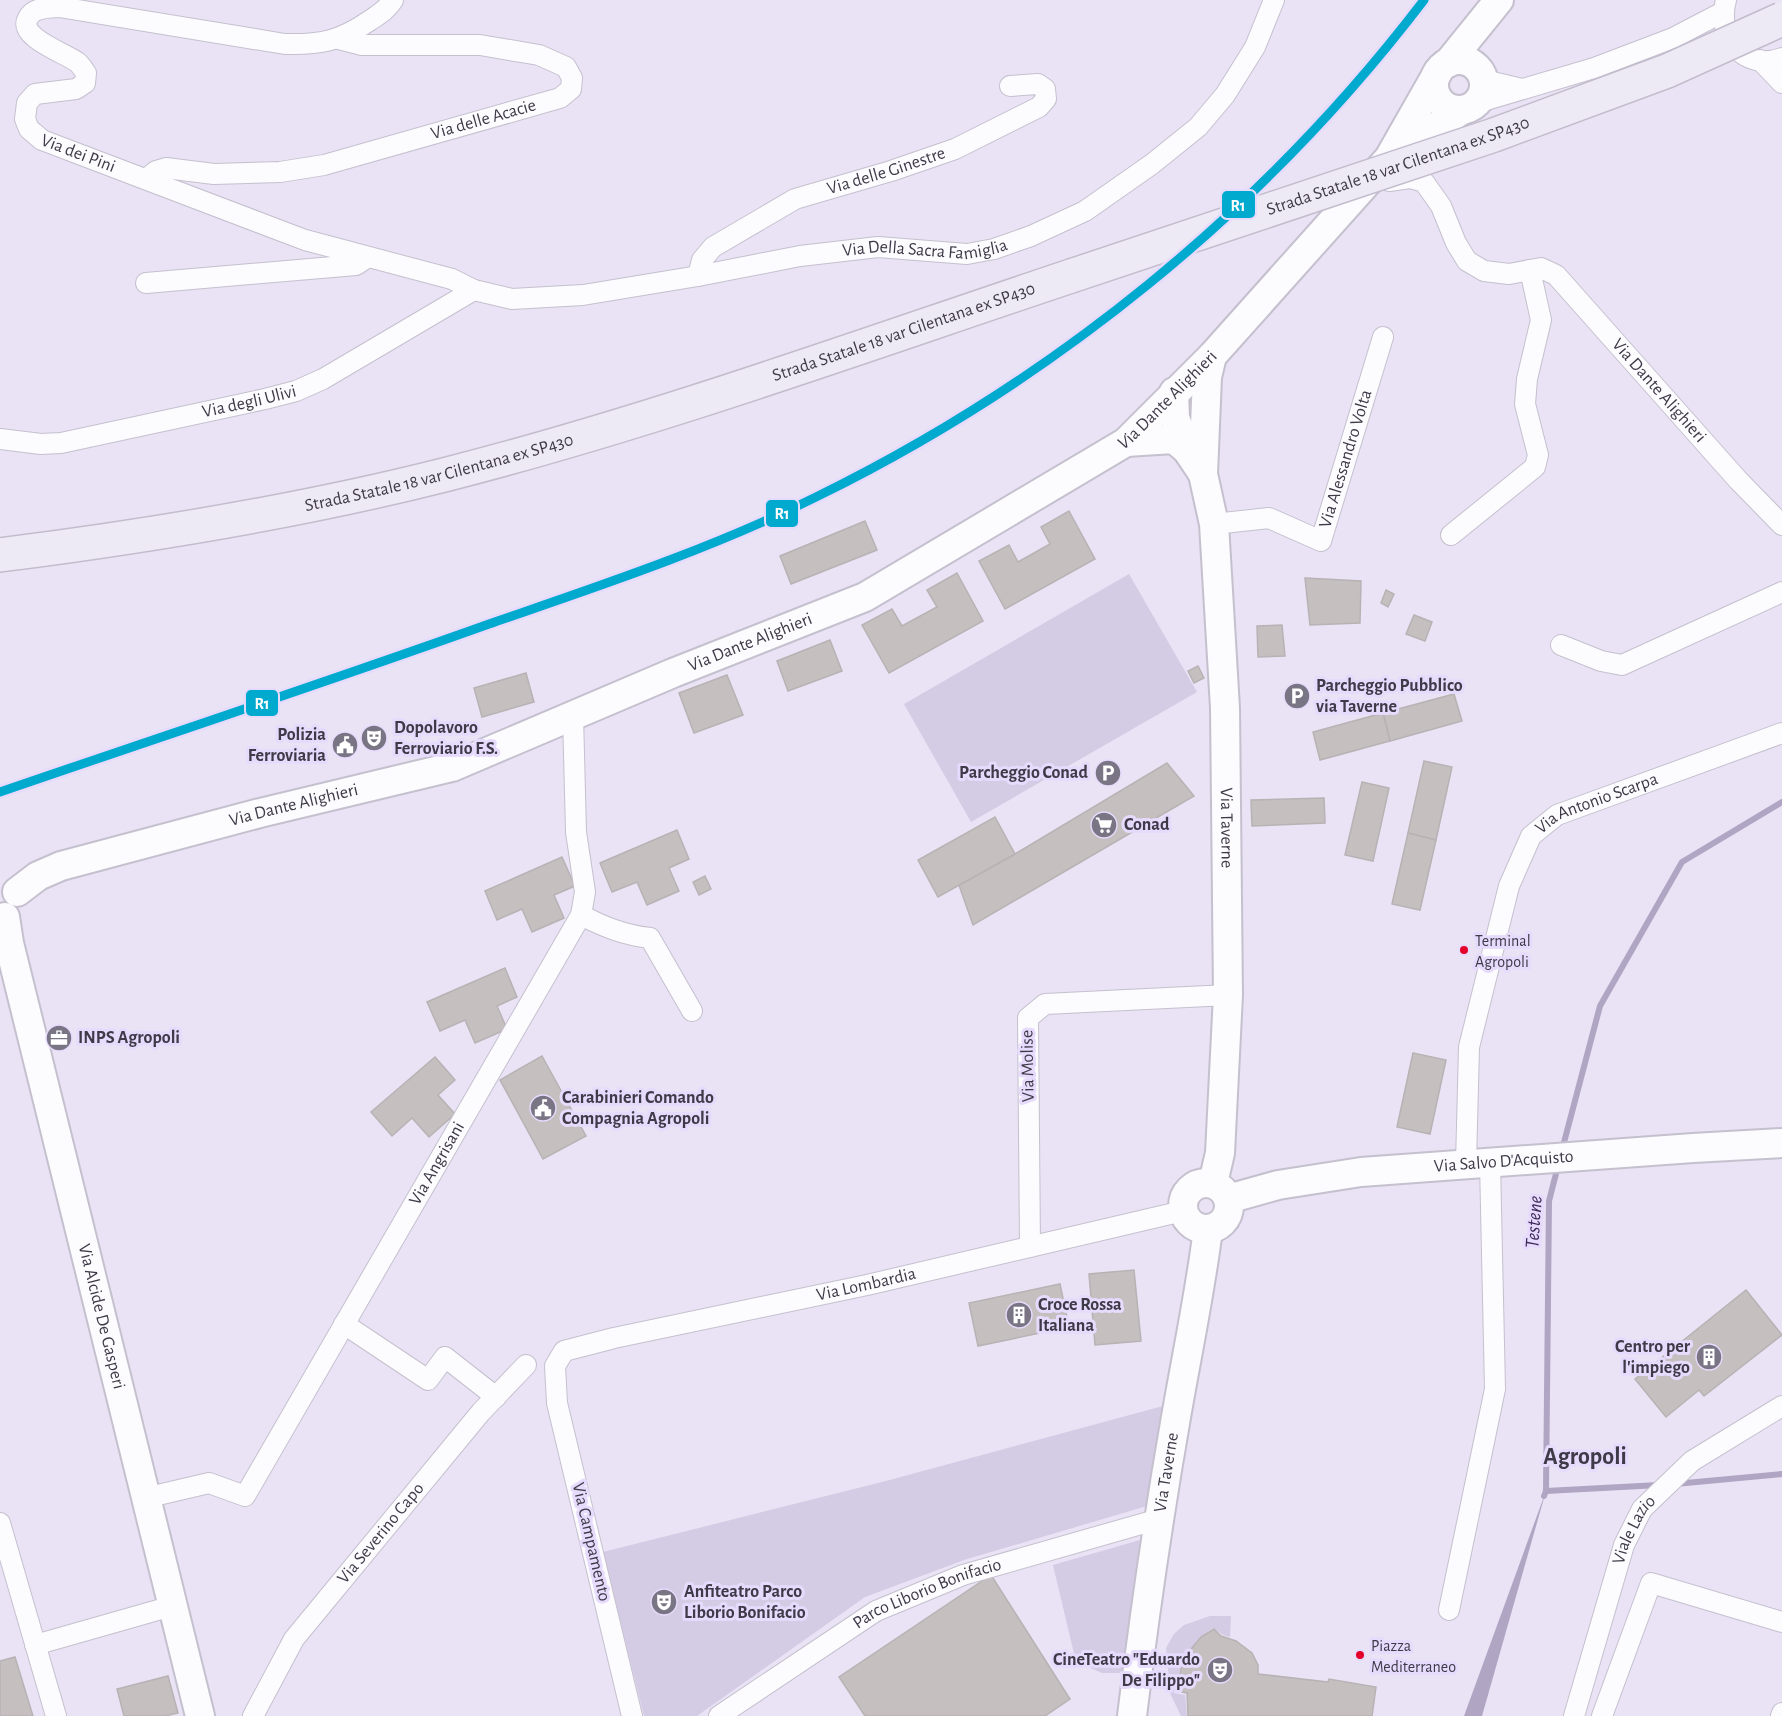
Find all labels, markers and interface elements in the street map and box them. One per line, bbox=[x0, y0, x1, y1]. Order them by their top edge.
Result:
street label: Via delle Acacie bbox=[429, 96, 538, 143]
street label: Strada Statale 18 var Cilentana ex SP430 bbox=[1264, 114, 1532, 219]
street label: Via dei Pini bbox=[38, 131, 118, 176]
street label: Via delle Ginestre bbox=[825, 144, 948, 198]
line badge: R1 bbox=[1221, 190, 1256, 219]
text: R1 bbox=[1230, 198, 1246, 214]
street label: Via Della Sacra Famiglia bbox=[841, 236, 1010, 263]
street label: Strada Statale 18 var Cilentana ex SP430 bbox=[770, 280, 1038, 385]
street label: Via Dante Alighieri bbox=[1608, 335, 1709, 446]
street label: Via Dante Alighieri bbox=[1115, 348, 1221, 453]
street label: Via degli Ulivi bbox=[201, 382, 298, 421]
street label: Via Alessandro Volta bbox=[1316, 388, 1375, 530]
street label: Strada Statale 18 var Cilentana ex SP430 bbox=[303, 431, 575, 515]
line badge: R1 bbox=[765, 499, 799, 528]
text: R1 bbox=[774, 506, 790, 522]
street label: Via Dante Alighieri bbox=[686, 610, 815, 675]
place label: Parcheggio Pubblico via Taverne bbox=[1316, 677, 1463, 716]
parking icon: Parcheggio Pubblico via Taverne bbox=[1282, 681, 1312, 711]
line badge: R1 bbox=[245, 689, 279, 717]
text: R1 bbox=[254, 696, 270, 712]
place label: Dopolavoro Ferroviario F.S. bbox=[394, 719, 498, 758]
theatre icon: Dopolavoro Ferroviario F.S. bbox=[359, 723, 389, 753]
place label: Polizia Ferroviaria bbox=[248, 726, 326, 765]
public building icon: Polizia Ferroviaria bbox=[330, 730, 360, 760]
parking icon: Parcheggio Conad bbox=[1093, 758, 1123, 788]
place label: Parcheggio Conad bbox=[959, 764, 1089, 782]
street label: Via Antonio Scarpa bbox=[1532, 770, 1660, 838]
street label: Via Dante Alighieri bbox=[227, 781, 360, 830]
street label: Via Taverne bbox=[1217, 787, 1236, 868]
supermarket icon: Conad bbox=[1089, 810, 1119, 840]
place label: Conad bbox=[1124, 816, 1170, 834]
place label: Terminal Agropoli bbox=[1475, 933, 1531, 970]
marker: Terminal Agropoli bbox=[1458, 944, 1470, 956]
office icon: INPS Agropoli bbox=[44, 1023, 74, 1053]
place label: INPS Agropoli bbox=[78, 1029, 180, 1047]
street label: Via Molise bbox=[1018, 1030, 1038, 1102]
place label: Carabinieri Comando Compagnia Agropoli bbox=[562, 1089, 714, 1128]
public building icon: Carabinieri Comando Compagnia Agropoli bbox=[528, 1093, 558, 1123]
street label: Via Angrisani bbox=[406, 1119, 468, 1208]
street label: Via Salvo D'Acquisto bbox=[1433, 1148, 1574, 1176]
water label: Testene bbox=[1522, 1195, 1546, 1249]
street label: Via Alcide De Gasperi bbox=[75, 1242, 128, 1391]
street label: Via Lombardia bbox=[815, 1265, 918, 1304]
place label: Croce Rossa Italiana bbox=[1038, 1296, 1122, 1335]
building icon: Croce Rossa Italiana bbox=[1004, 1300, 1034, 1330]
place label: Centro per l'impiego bbox=[1615, 1338, 1691, 1377]
building icon: Centro per l'impiego bbox=[1694, 1342, 1724, 1372]
street label: Via Taverne bbox=[1151, 1431, 1182, 1514]
district label: Agropoli bbox=[1543, 1445, 1627, 1469]
street label: Via Severino Capo bbox=[334, 1479, 428, 1587]
street label: Via Campamento bbox=[569, 1481, 613, 1603]
street label: Viale Lazio bbox=[1610, 1492, 1659, 1566]
street label: Parco Liborio Bonifacio bbox=[850, 1555, 1004, 1633]
place label: Anfiteatro Parco Liborio Bonifacio bbox=[684, 1583, 806, 1622]
theatre icon: Anfiteatro Parco Liborio Bonifacio bbox=[649, 1587, 679, 1617]
place label: Piazza Mediterraneo bbox=[1371, 1638, 1456, 1675]
marker: Piazza Mediterraneo bbox=[1354, 1649, 1366, 1661]
place label: CineTeatro "Eduardo De Filippo" bbox=[1053, 1651, 1200, 1690]
theatre icon: CineTeatro "Eduardo De Filippo" bbox=[1205, 1655, 1235, 1685]

